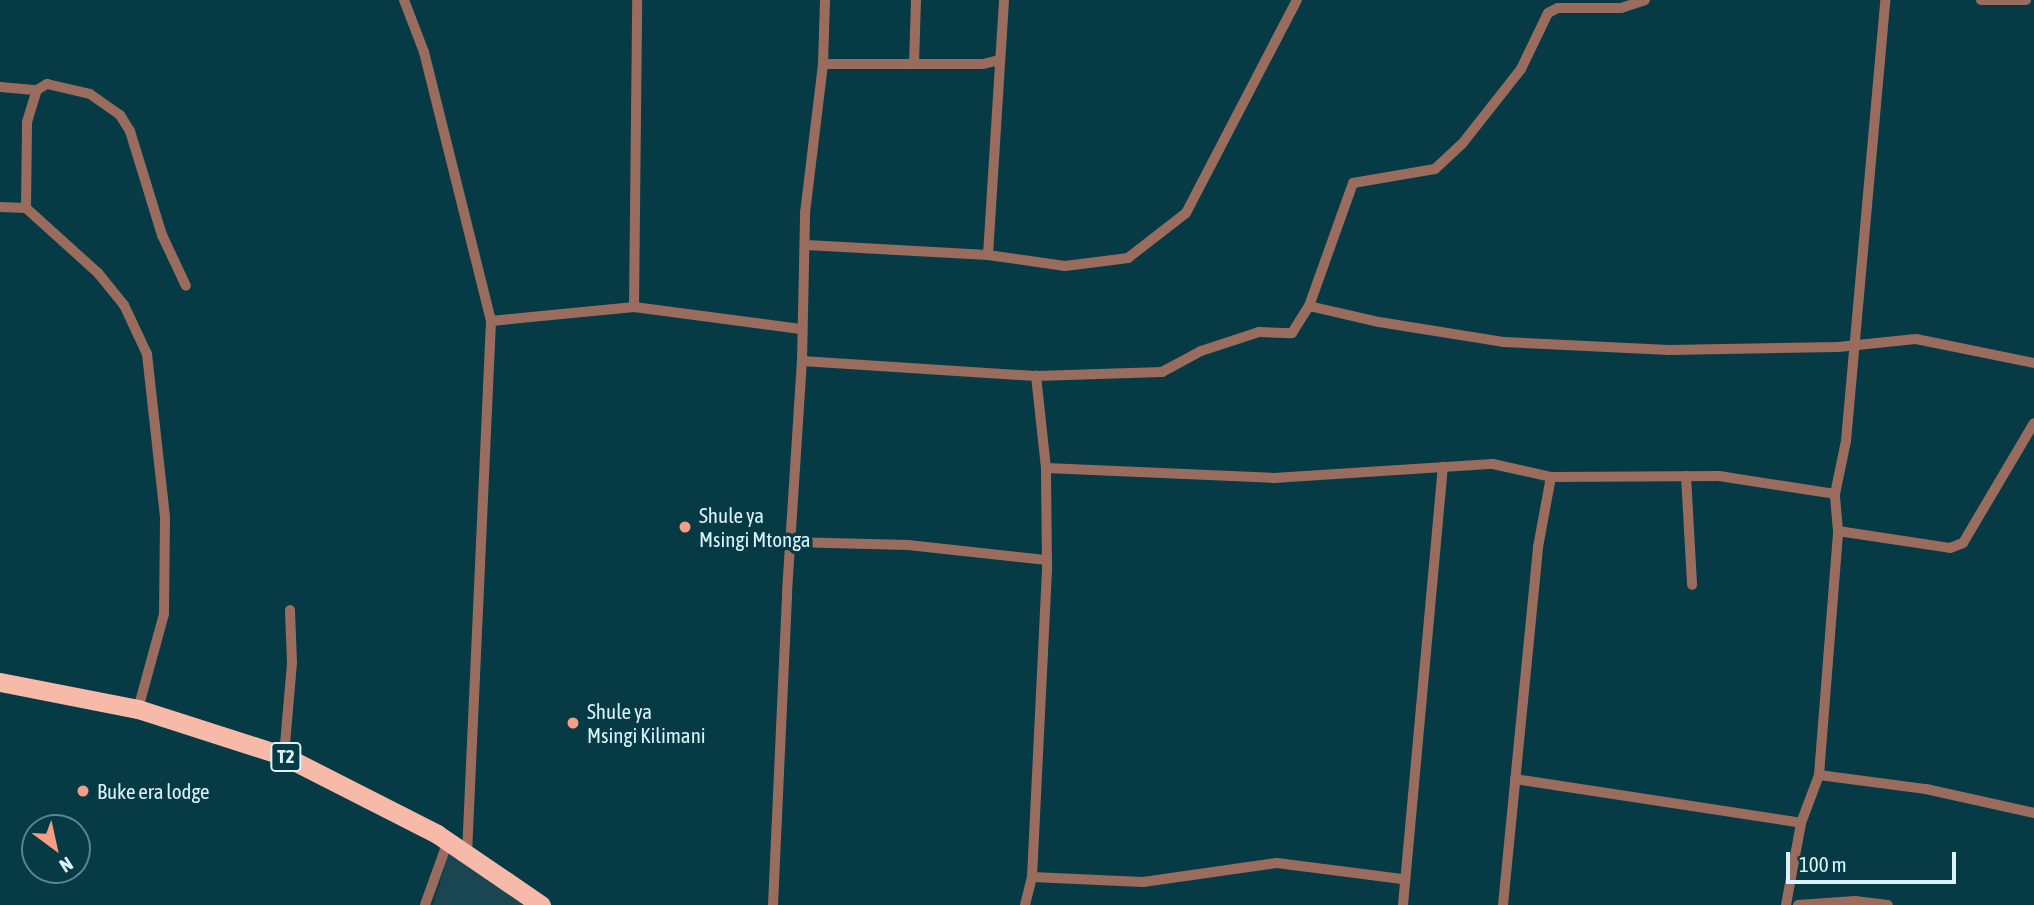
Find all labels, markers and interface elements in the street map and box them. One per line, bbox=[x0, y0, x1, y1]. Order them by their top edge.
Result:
place label: Shule ya Msingi Mtonga bbox=[699, 502, 811, 552]
marker: Shule ya Msingi Mtonga bbox=[677, 519, 693, 535]
place label: Shule ya Msingi Kilimani bbox=[587, 698, 706, 748]
marker: Shule ya Msingi Kilimani bbox=[565, 715, 581, 731]
road number: T2 bbox=[270, 742, 302, 772]
place label: Buke era lodge bbox=[97, 778, 210, 804]
marker: Buke era lodge bbox=[75, 783, 91, 799]
north arrow bbox=[21, 814, 91, 884]
scale bar bbox=[1789, 838, 1959, 882]
text: 100 m bbox=[1799, 852, 1847, 876]
text: N bbox=[56, 853, 77, 877]

